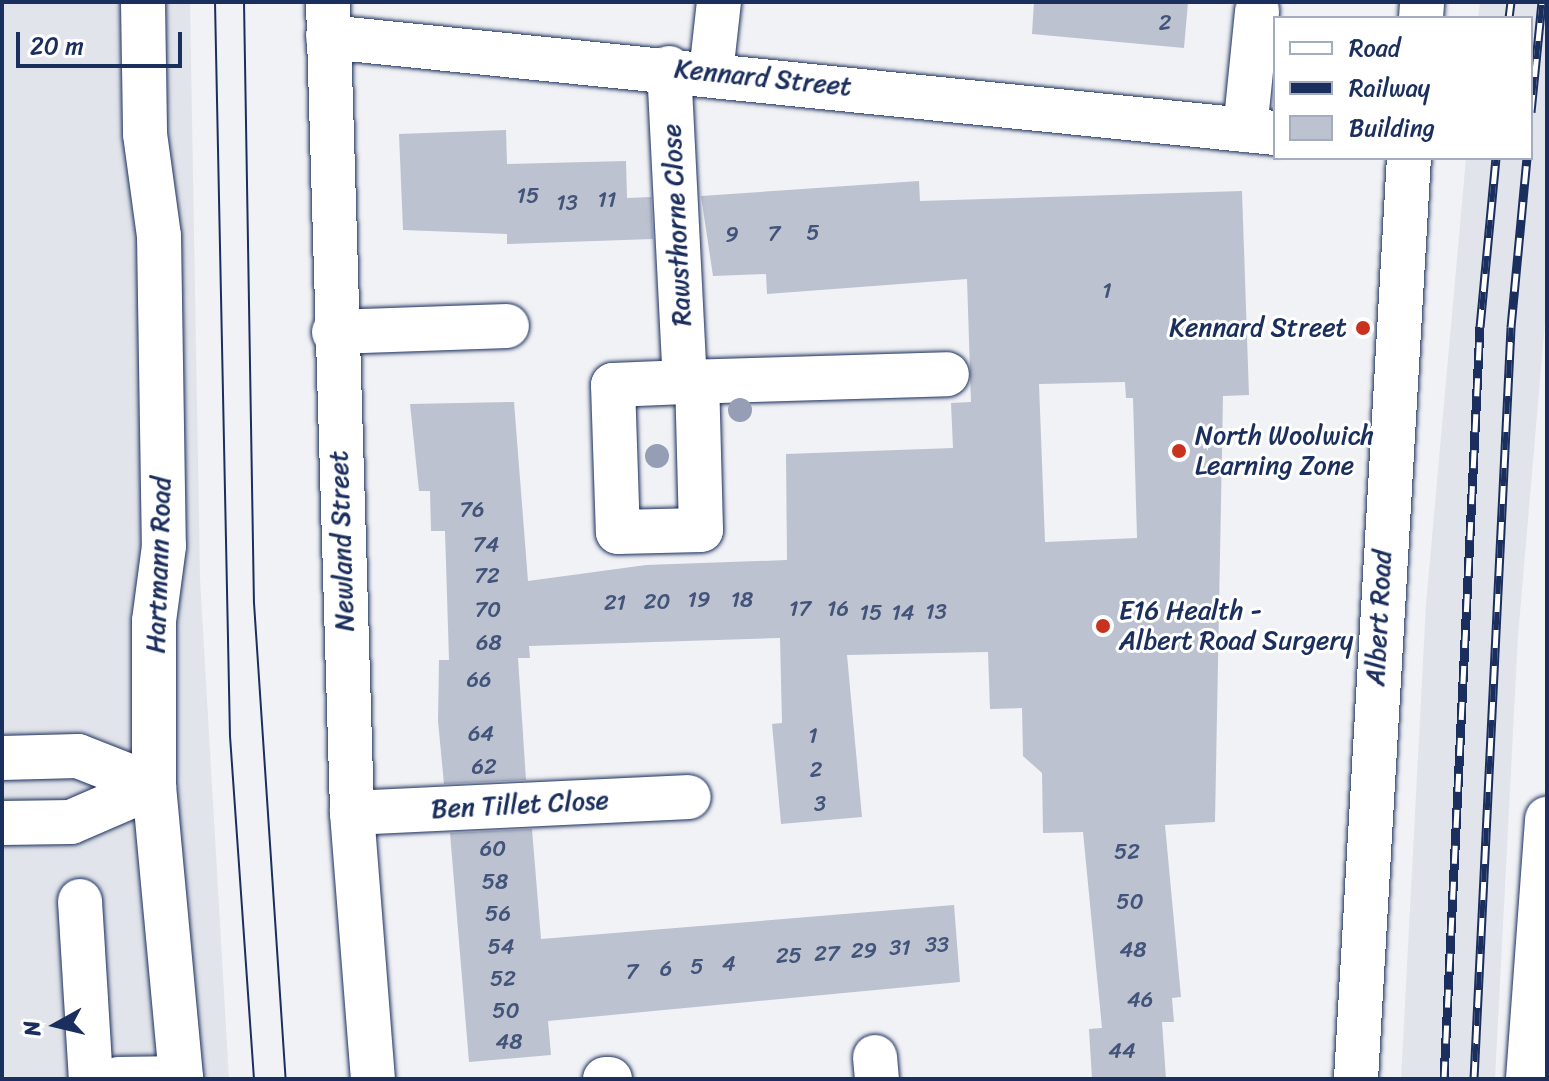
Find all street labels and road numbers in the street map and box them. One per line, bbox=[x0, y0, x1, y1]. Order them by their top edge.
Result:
street label: Kennard Street bbox=[673, 53, 853, 103]
street label: Rawsthorne Close bbox=[656, 123, 698, 327]
street label: Newland Street bbox=[323, 451, 361, 631]
street label: Hartmann Road bbox=[140, 476, 178, 654]
street label: Albert Road bbox=[1360, 549, 1398, 687]
street label: Ben Tillet Close bbox=[429, 785, 611, 825]

